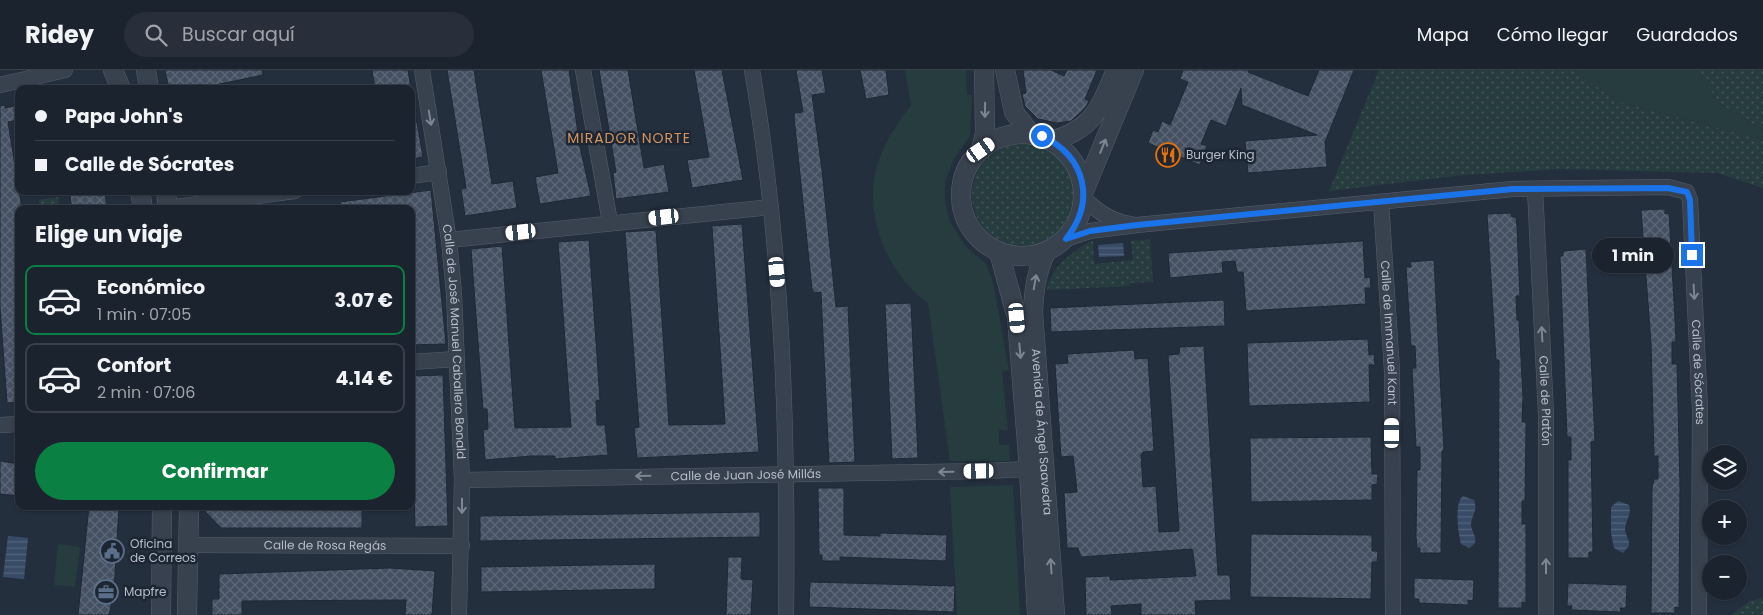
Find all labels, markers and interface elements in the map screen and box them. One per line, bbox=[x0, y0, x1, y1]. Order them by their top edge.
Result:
search box bbox=[124, 12, 474, 57]
text: Ridey bbox=[25, 18, 94, 51]
icon: search bbox=[142, 21, 170, 49]
text: Buscar aquí bbox=[182, 21, 295, 48]
text: Mapa bbox=[1417, 22, 1469, 47]
text: Cómo llegar bbox=[1497, 22, 1608, 47]
text: Guardados bbox=[1636, 22, 1738, 47]
one-way arrow bbox=[980, 102, 990, 118]
text: Papa John's bbox=[65, 103, 183, 130]
one-way arrow bbox=[426, 110, 436, 126]
route start bbox=[1031, 125, 1053, 147]
district label: MIRADOR NORTE bbox=[567, 128, 691, 148]
car bbox=[964, 135, 997, 165]
one-way arrow bbox=[1099, 139, 1108, 154]
restaurant icon: Burger King bbox=[1155, 142, 1181, 168]
place label: Burger King bbox=[1186, 146, 1255, 163]
text: Calle de Sócrates bbox=[65, 151, 234, 178]
car bbox=[648, 208, 679, 226]
text: Elige un viaje bbox=[35, 219, 183, 250]
street label: Calle de José Manuel Caballero Bonald bbox=[439, 223, 470, 460]
car bbox=[505, 223, 536, 241]
callout: 1 min bbox=[1592, 238, 1674, 272]
text: 1 min bbox=[1612, 244, 1654, 267]
route end bbox=[1681, 244, 1703, 266]
car bbox=[768, 256, 785, 288]
street label: Calle de Immanuel Kant bbox=[1377, 260, 1401, 405]
text: Económico bbox=[97, 274, 205, 301]
one-way arrow bbox=[1031, 275, 1041, 291]
icon: car bbox=[37, 278, 82, 323]
one-way arrow bbox=[1689, 284, 1699, 300]
text: 3.07 € bbox=[334, 287, 393, 314]
car bbox=[1008, 302, 1025, 334]
text: 1 min · 07:05 bbox=[97, 303, 191, 326]
street label: Calle de Sócrates bbox=[1688, 319, 1709, 425]
one-way arrow bbox=[1538, 326, 1547, 342]
one-way arrow bbox=[1015, 343, 1024, 359]
street label: Avenida de Ángel Saavedra bbox=[1028, 348, 1057, 516]
text: Confort bbox=[97, 352, 171, 379]
street label: Calle de Platón bbox=[1535, 355, 1555, 446]
icon: car bbox=[37, 356, 82, 401]
text: 4.14 € bbox=[336, 365, 393, 392]
text: 2 min · 07:06 bbox=[97, 381, 195, 404]
car bbox=[1384, 418, 1399, 448]
button: Confirmar bbox=[35, 442, 395, 500]
map controls bbox=[1702, 445, 1747, 600]
button: layers bbox=[1702, 445, 1747, 490]
car bbox=[963, 463, 994, 479]
street label: Calle de Juan José Millás bbox=[671, 465, 821, 484]
one-way arrow bbox=[938, 467, 954, 477]
one-way arrow bbox=[635, 471, 652, 481]
one-way arrow bbox=[457, 498, 467, 514]
button: + bbox=[1702, 500, 1747, 545]
place label: Oficina de Correos bbox=[130, 535, 196, 566]
street label: Calle de Rosa Regás bbox=[264, 536, 386, 554]
public building icon: Oficina de Correos bbox=[99, 538, 125, 564]
button: − bbox=[1702, 555, 1747, 600]
one-way arrow bbox=[1046, 559, 1056, 575]
one-way arrow bbox=[1541, 559, 1551, 575]
office icon: Mapfre bbox=[93, 579, 119, 605]
place label: Mapfre bbox=[124, 583, 166, 600]

